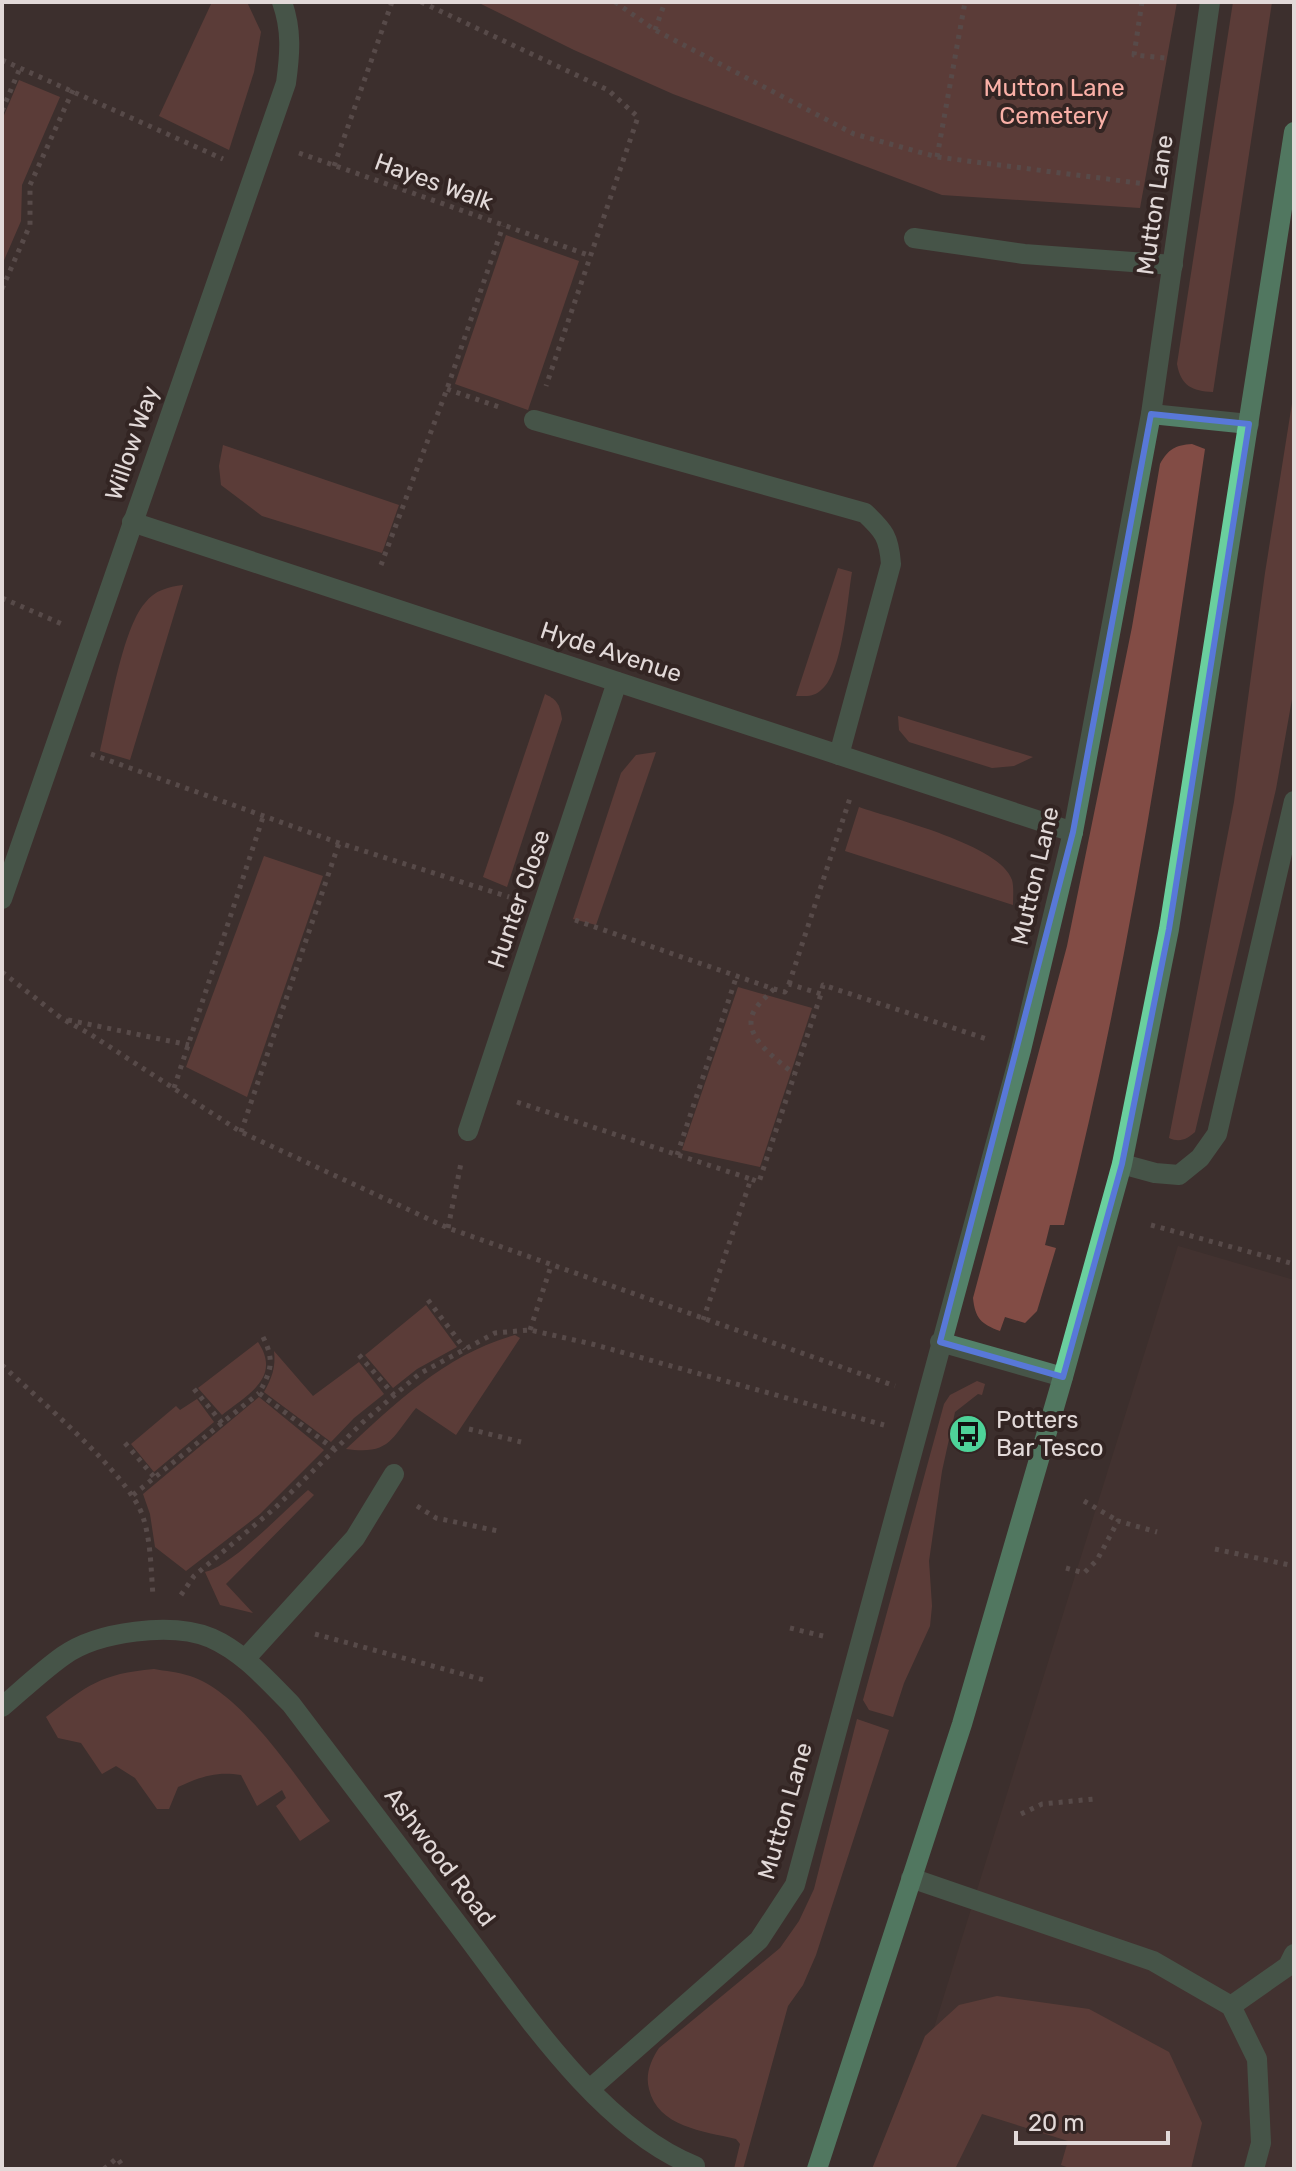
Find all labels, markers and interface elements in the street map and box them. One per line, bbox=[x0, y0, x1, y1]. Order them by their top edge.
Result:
park label: Mutton Lane Cemetery bbox=[983, 74, 1125, 130]
street label: Mutton Lane bbox=[1131, 133, 1179, 277]
street label: Hayes Walk bbox=[371, 148, 498, 217]
street label: Willow Way bbox=[99, 382, 165, 504]
street label: Hyde Avenue bbox=[537, 616, 685, 688]
street label: Mutton Lane bbox=[1005, 804, 1065, 948]
street label: Hunter Close bbox=[482, 826, 556, 972]
place label: Potters Bar Tesco bbox=[996, 1406, 1103, 1462]
bus stop icon: Potters Bar Tesco bbox=[947, 1413, 989, 1455]
street label: Mutton Lane bbox=[752, 1739, 818, 1883]
street label: Ashwood Road bbox=[379, 1782, 501, 1932]
scale bar bbox=[1016, 2095, 1168, 2145]
text: 20 m bbox=[1028, 2109, 1085, 2137]

